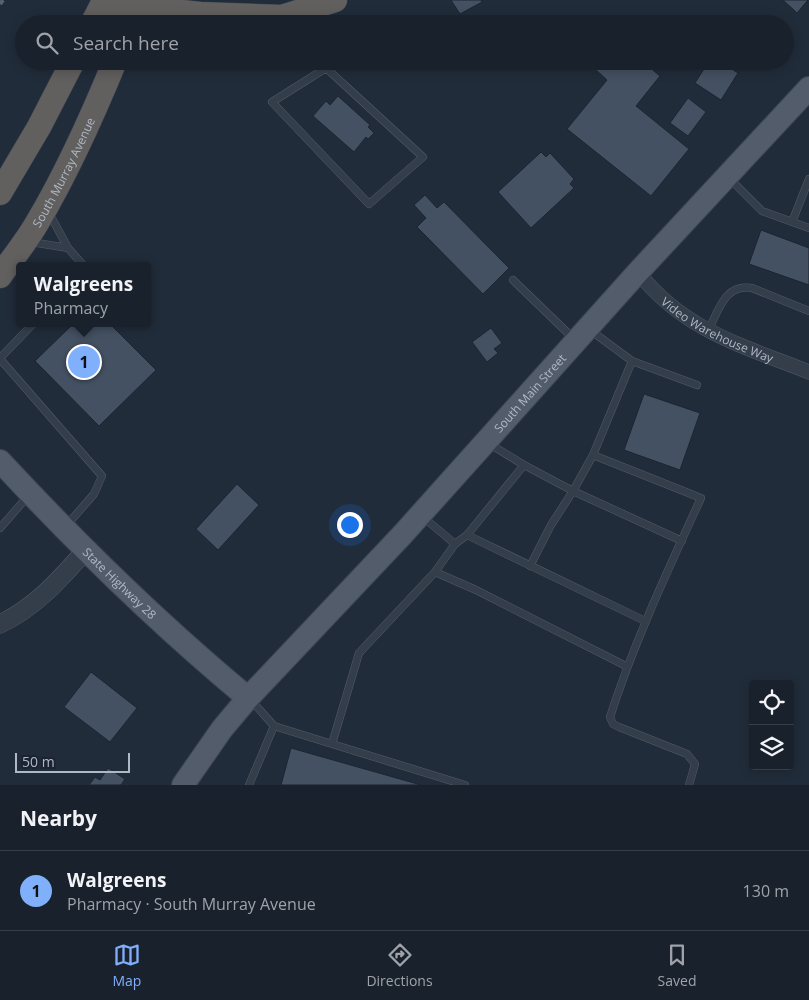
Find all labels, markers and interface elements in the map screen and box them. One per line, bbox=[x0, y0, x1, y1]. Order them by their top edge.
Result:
search box bbox=[15, 15, 794, 70]
icon: search bbox=[33, 29, 61, 57]
text: Search here bbox=[73, 30, 179, 56]
street label: South Murray Avenue bbox=[28, 114, 99, 230]
popup bbox=[16, 262, 151, 327]
text: Walgreens bbox=[34, 271, 133, 297]
street label: Video Warehouse Way bbox=[658, 293, 777, 367]
text: Pharmacy bbox=[34, 297, 108, 319]
pin: 1 bbox=[68, 343, 100, 381]
street label: South Main Street bbox=[490, 350, 569, 436]
your location bbox=[337, 512, 363, 538]
street label: State Highway 28 bbox=[79, 543, 161, 622]
map controls bbox=[749, 680, 794, 770]
button: locate bbox=[749, 680, 794, 725]
button: layers bbox=[749, 725, 794, 770]
scale bar bbox=[15, 750, 130, 773]
text: 50 m bbox=[22, 752, 55, 771]
text: Nearby bbox=[20, 804, 97, 832]
text: Walgreens bbox=[67, 867, 166, 893]
text: 1 bbox=[31, 880, 41, 902]
text: 130 m bbox=[743, 880, 789, 902]
text: Pharmacy · South Murray Avenue bbox=[67, 893, 316, 915]
tab: Map bbox=[112, 941, 141, 990]
tab: Directions bbox=[366, 941, 433, 990]
tab: Saved bbox=[658, 941, 696, 990]

